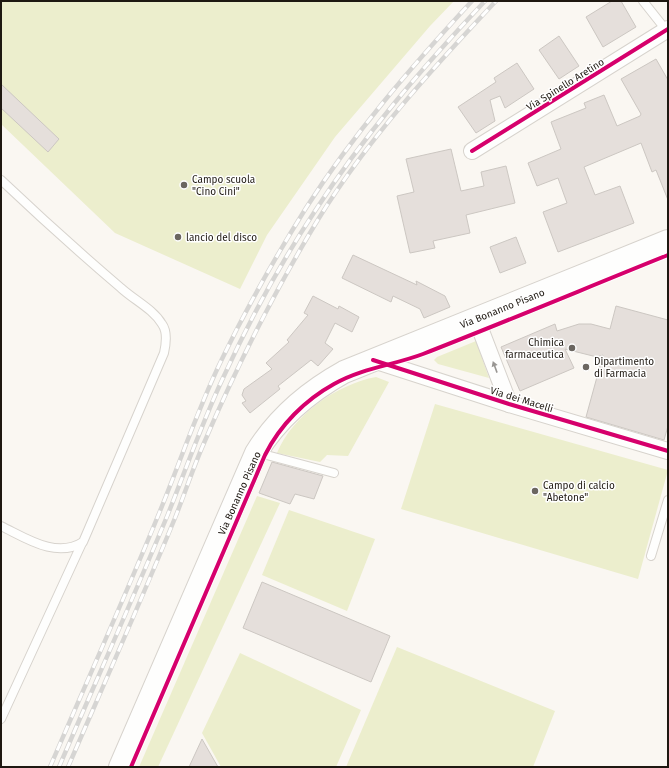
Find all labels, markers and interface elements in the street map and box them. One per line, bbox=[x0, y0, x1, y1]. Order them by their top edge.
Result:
street label: Via Spinello Aretino bbox=[525, 56, 607, 114]
place label: Campo scuola "Cino Cini" bbox=[192, 174, 255, 198]
marker: Campo scuola "Cino Cini" bbox=[179, 180, 189, 190]
marker: lancio del disco bbox=[173, 232, 183, 242]
place label: lancio del disco bbox=[186, 232, 257, 244]
street label: Via Bonanno Pisano bbox=[458, 286, 547, 331]
place label: Chimica farmaceutica bbox=[505, 337, 564, 361]
marker: Chimica farmaceutica bbox=[567, 343, 577, 353]
place label: Dipartimento di Farmacia bbox=[594, 356, 654, 380]
one-way arrow bbox=[492, 361, 498, 373]
marker: Dipartimento di Farmacia bbox=[581, 362, 591, 372]
street label: Via dei Macelli bbox=[489, 385, 555, 415]
street label: Via Bonanno Pisano bbox=[216, 450, 264, 537]
place label: Campo di calcio "Abetone" bbox=[543, 480, 615, 504]
marker: Campo di calcio "Abetone" bbox=[530, 486, 540, 496]

